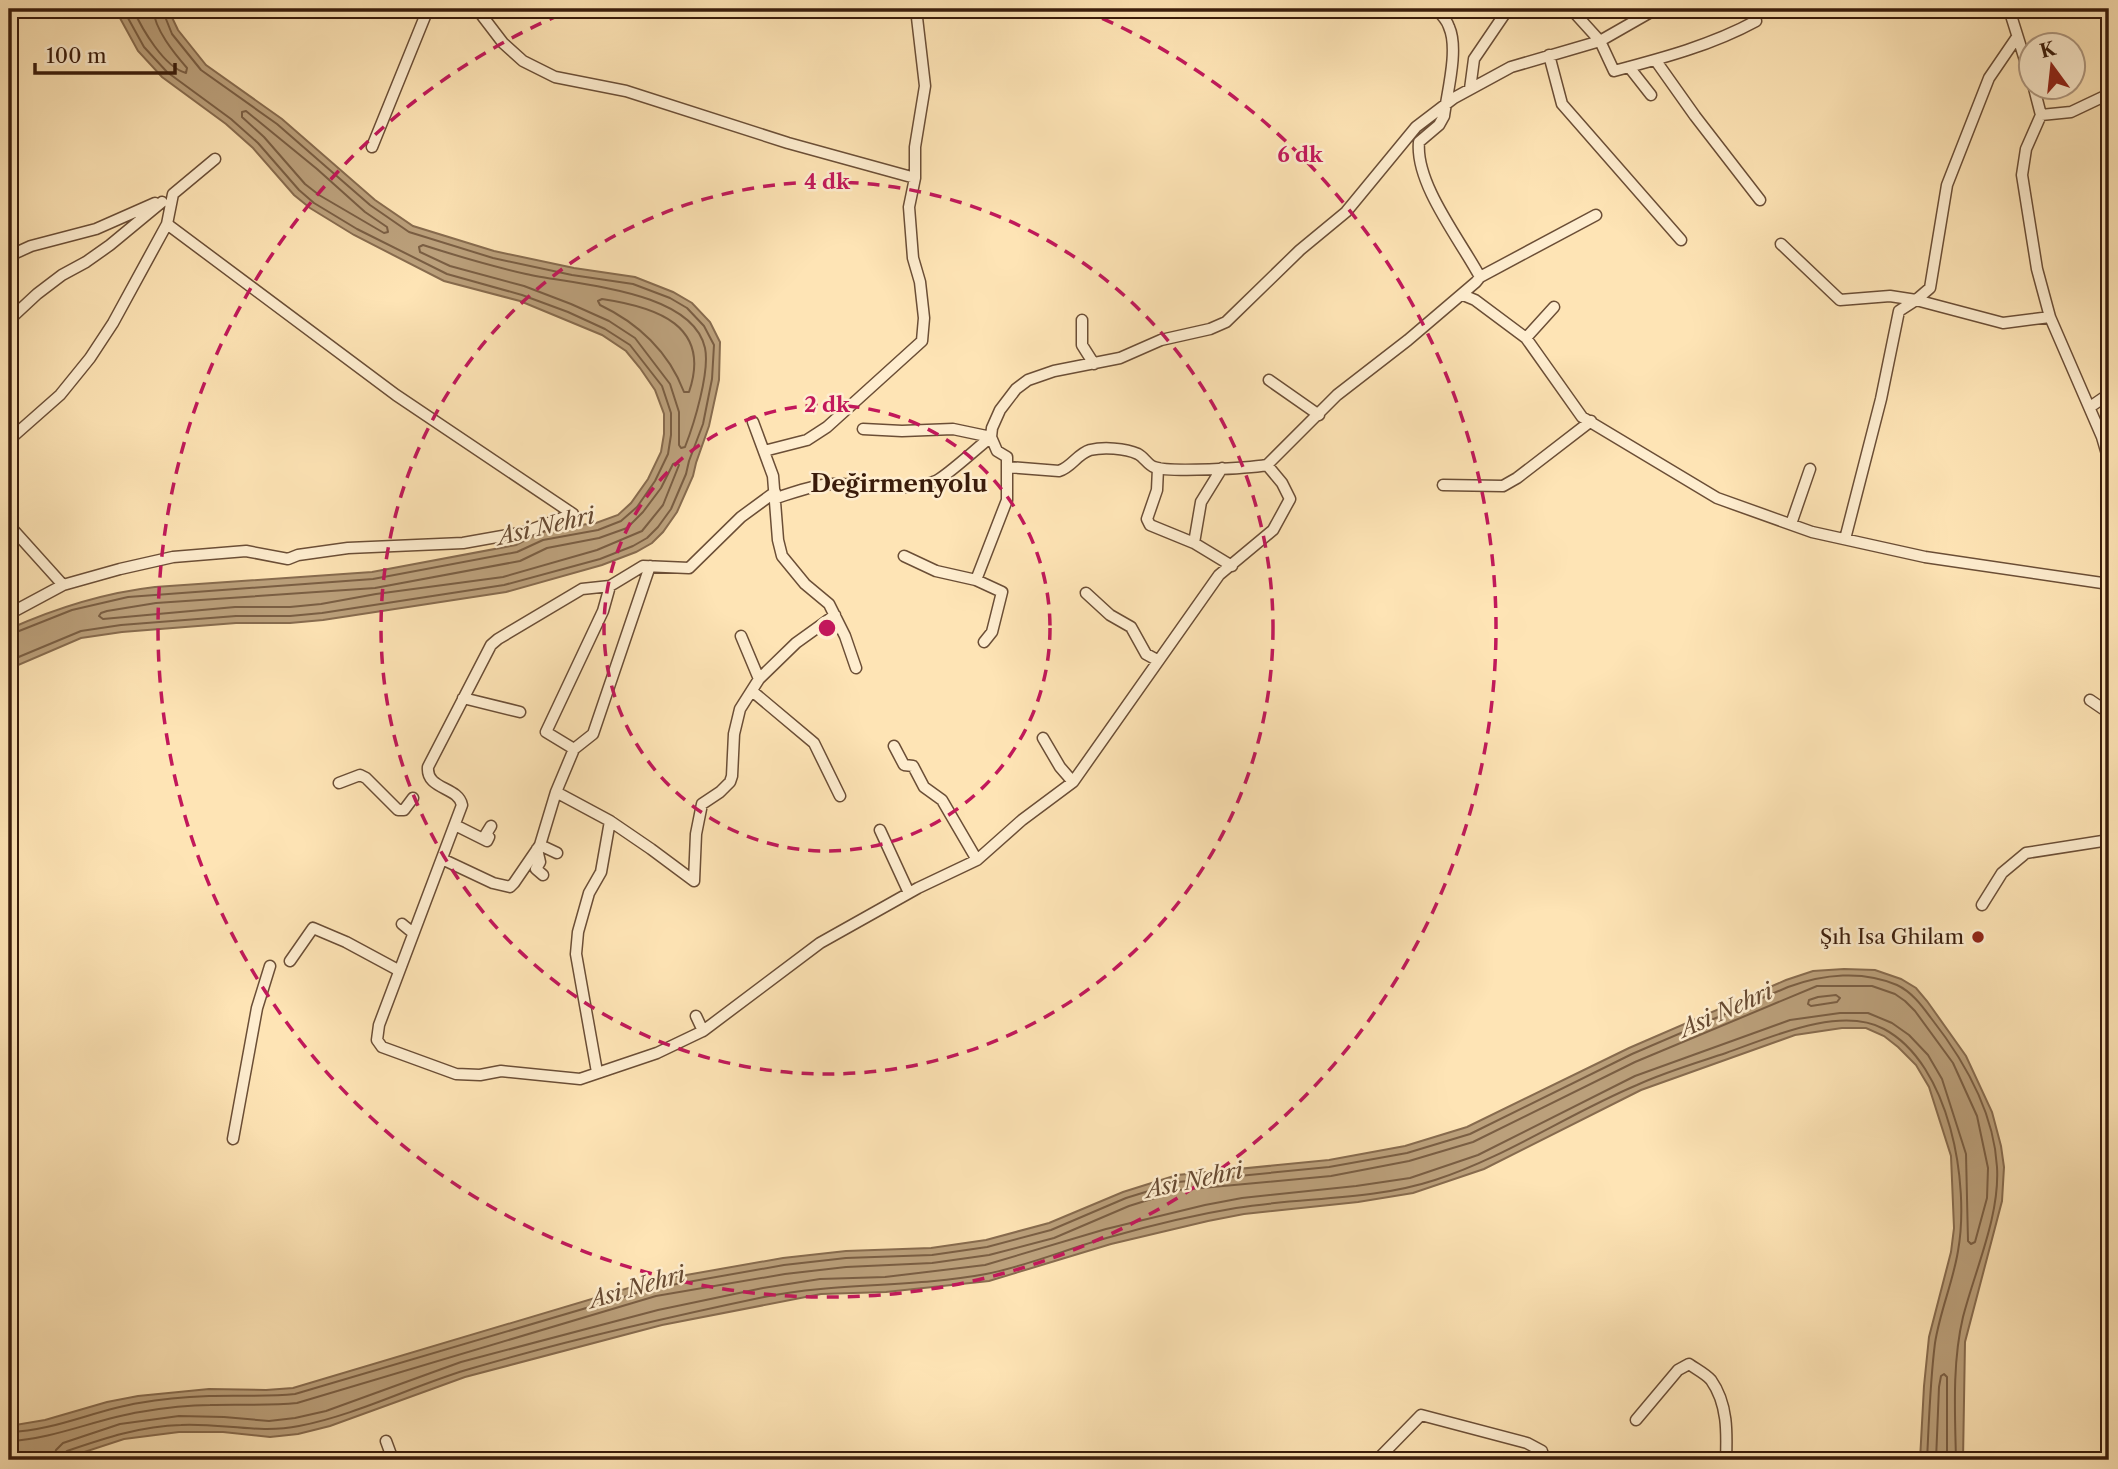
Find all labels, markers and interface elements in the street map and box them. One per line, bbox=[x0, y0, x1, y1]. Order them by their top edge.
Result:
scale bar bbox=[35, 32, 175, 76]
north arrow bbox=[2016, 32, 2086, 102]
text: K bbox=[2037, 37, 2059, 63]
text: 100 m bbox=[46, 43, 107, 68]
text: 6 dk bbox=[1277, 142, 1324, 167]
text: 4 dk bbox=[804, 169, 851, 194]
text: 2 dk bbox=[804, 392, 851, 417]
district label: Değirmenyolu bbox=[810, 469, 988, 498]
water label: Asi Nehri bbox=[492, 501, 599, 551]
centre of rings bbox=[815, 616, 839, 640]
place label: Şıh Isa Ghilam bbox=[1820, 924, 1964, 949]
marker: Şıh Isa Ghilam bbox=[1970, 929, 1986, 945]
water label: Asi Nehri bbox=[1672, 976, 1779, 1044]
water label: Asi Nehri bbox=[1140, 1156, 1247, 1205]
water label: Asi Nehri bbox=[583, 1259, 690, 1315]

